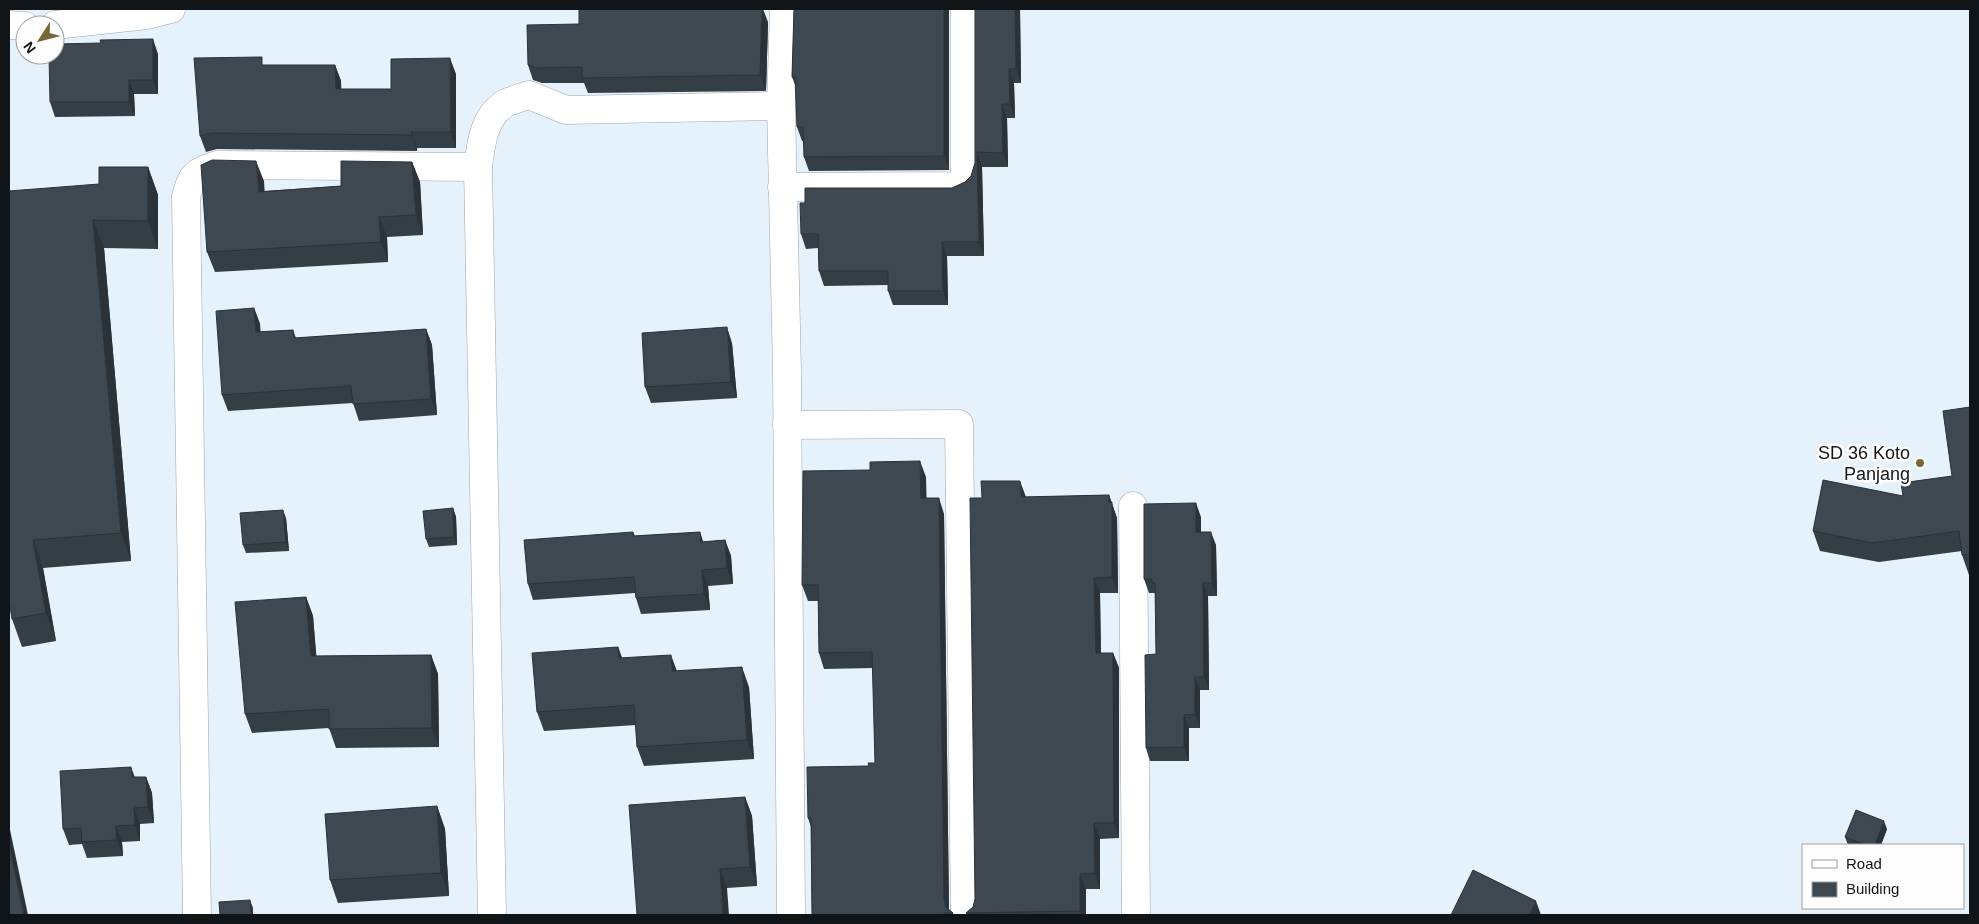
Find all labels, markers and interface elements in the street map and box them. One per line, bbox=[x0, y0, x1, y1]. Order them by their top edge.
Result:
north arrow bbox=[15, 15, 65, 65]
text: N bbox=[20, 39, 39, 56]
place label: SD 36 Koto Panjang bbox=[1818, 443, 1910, 484]
marker: SD 36 Koto Panjang bbox=[1914, 457, 1926, 469]
legend bbox=[1802, 844, 1964, 909]
text: Road bbox=[1846, 855, 1882, 872]
text: Building bbox=[1846, 880, 1899, 897]

